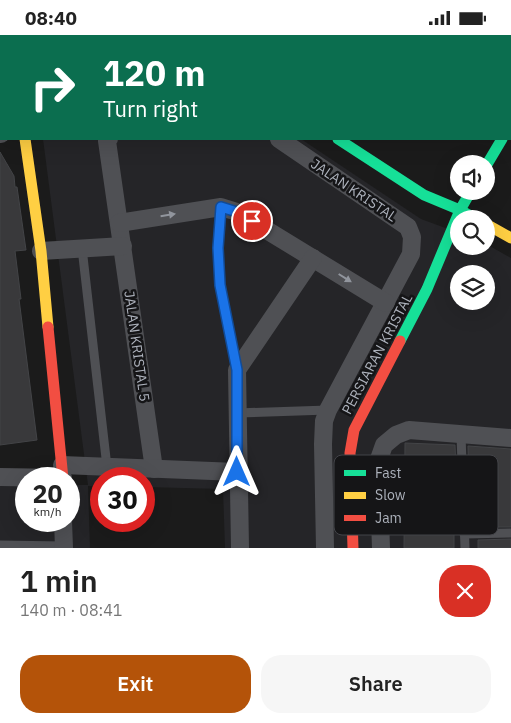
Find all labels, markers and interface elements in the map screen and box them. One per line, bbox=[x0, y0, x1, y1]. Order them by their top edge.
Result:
text: 08:40 bbox=[25, 6, 77, 30]
text: 120 m bbox=[103, 50, 206, 96]
icon: right bbox=[20, 55, 85, 120]
text: Turn right bbox=[103, 94, 198, 123]
street label: JALAN KRISTAL bbox=[308, 155, 400, 225]
map controls bbox=[450, 155, 495, 310]
button: sound bbox=[450, 155, 495, 200]
pin bbox=[231, 200, 273, 242]
icon: arrive bbox=[238, 207, 266, 235]
button: search bbox=[450, 210, 495, 255]
one-way arrow bbox=[160, 211, 176, 219]
button: layers bbox=[450, 265, 495, 310]
one-way arrow bbox=[339, 273, 352, 282]
street label: JALAN KRISTAL 5 bbox=[120, 289, 154, 403]
street label: PERSIARAN KRISTAL bbox=[338, 291, 416, 417]
position arrow bbox=[210, 445, 262, 497]
legend bbox=[334, 455, 498, 535]
text: Fast bbox=[375, 464, 401, 482]
speed limit sign: 30 bbox=[90, 467, 155, 532]
text: 20 bbox=[32, 477, 63, 510]
text: Slow bbox=[375, 486, 406, 504]
text: km/h bbox=[33, 504, 62, 519]
text: Jam bbox=[375, 509, 402, 527]
text: 1 min bbox=[20, 561, 98, 600]
button: close bbox=[439, 565, 491, 617]
text: 140 m · 08:41 bbox=[20, 600, 122, 620]
button: Exit bbox=[20, 655, 251, 713]
button: Share bbox=[261, 655, 491, 713]

